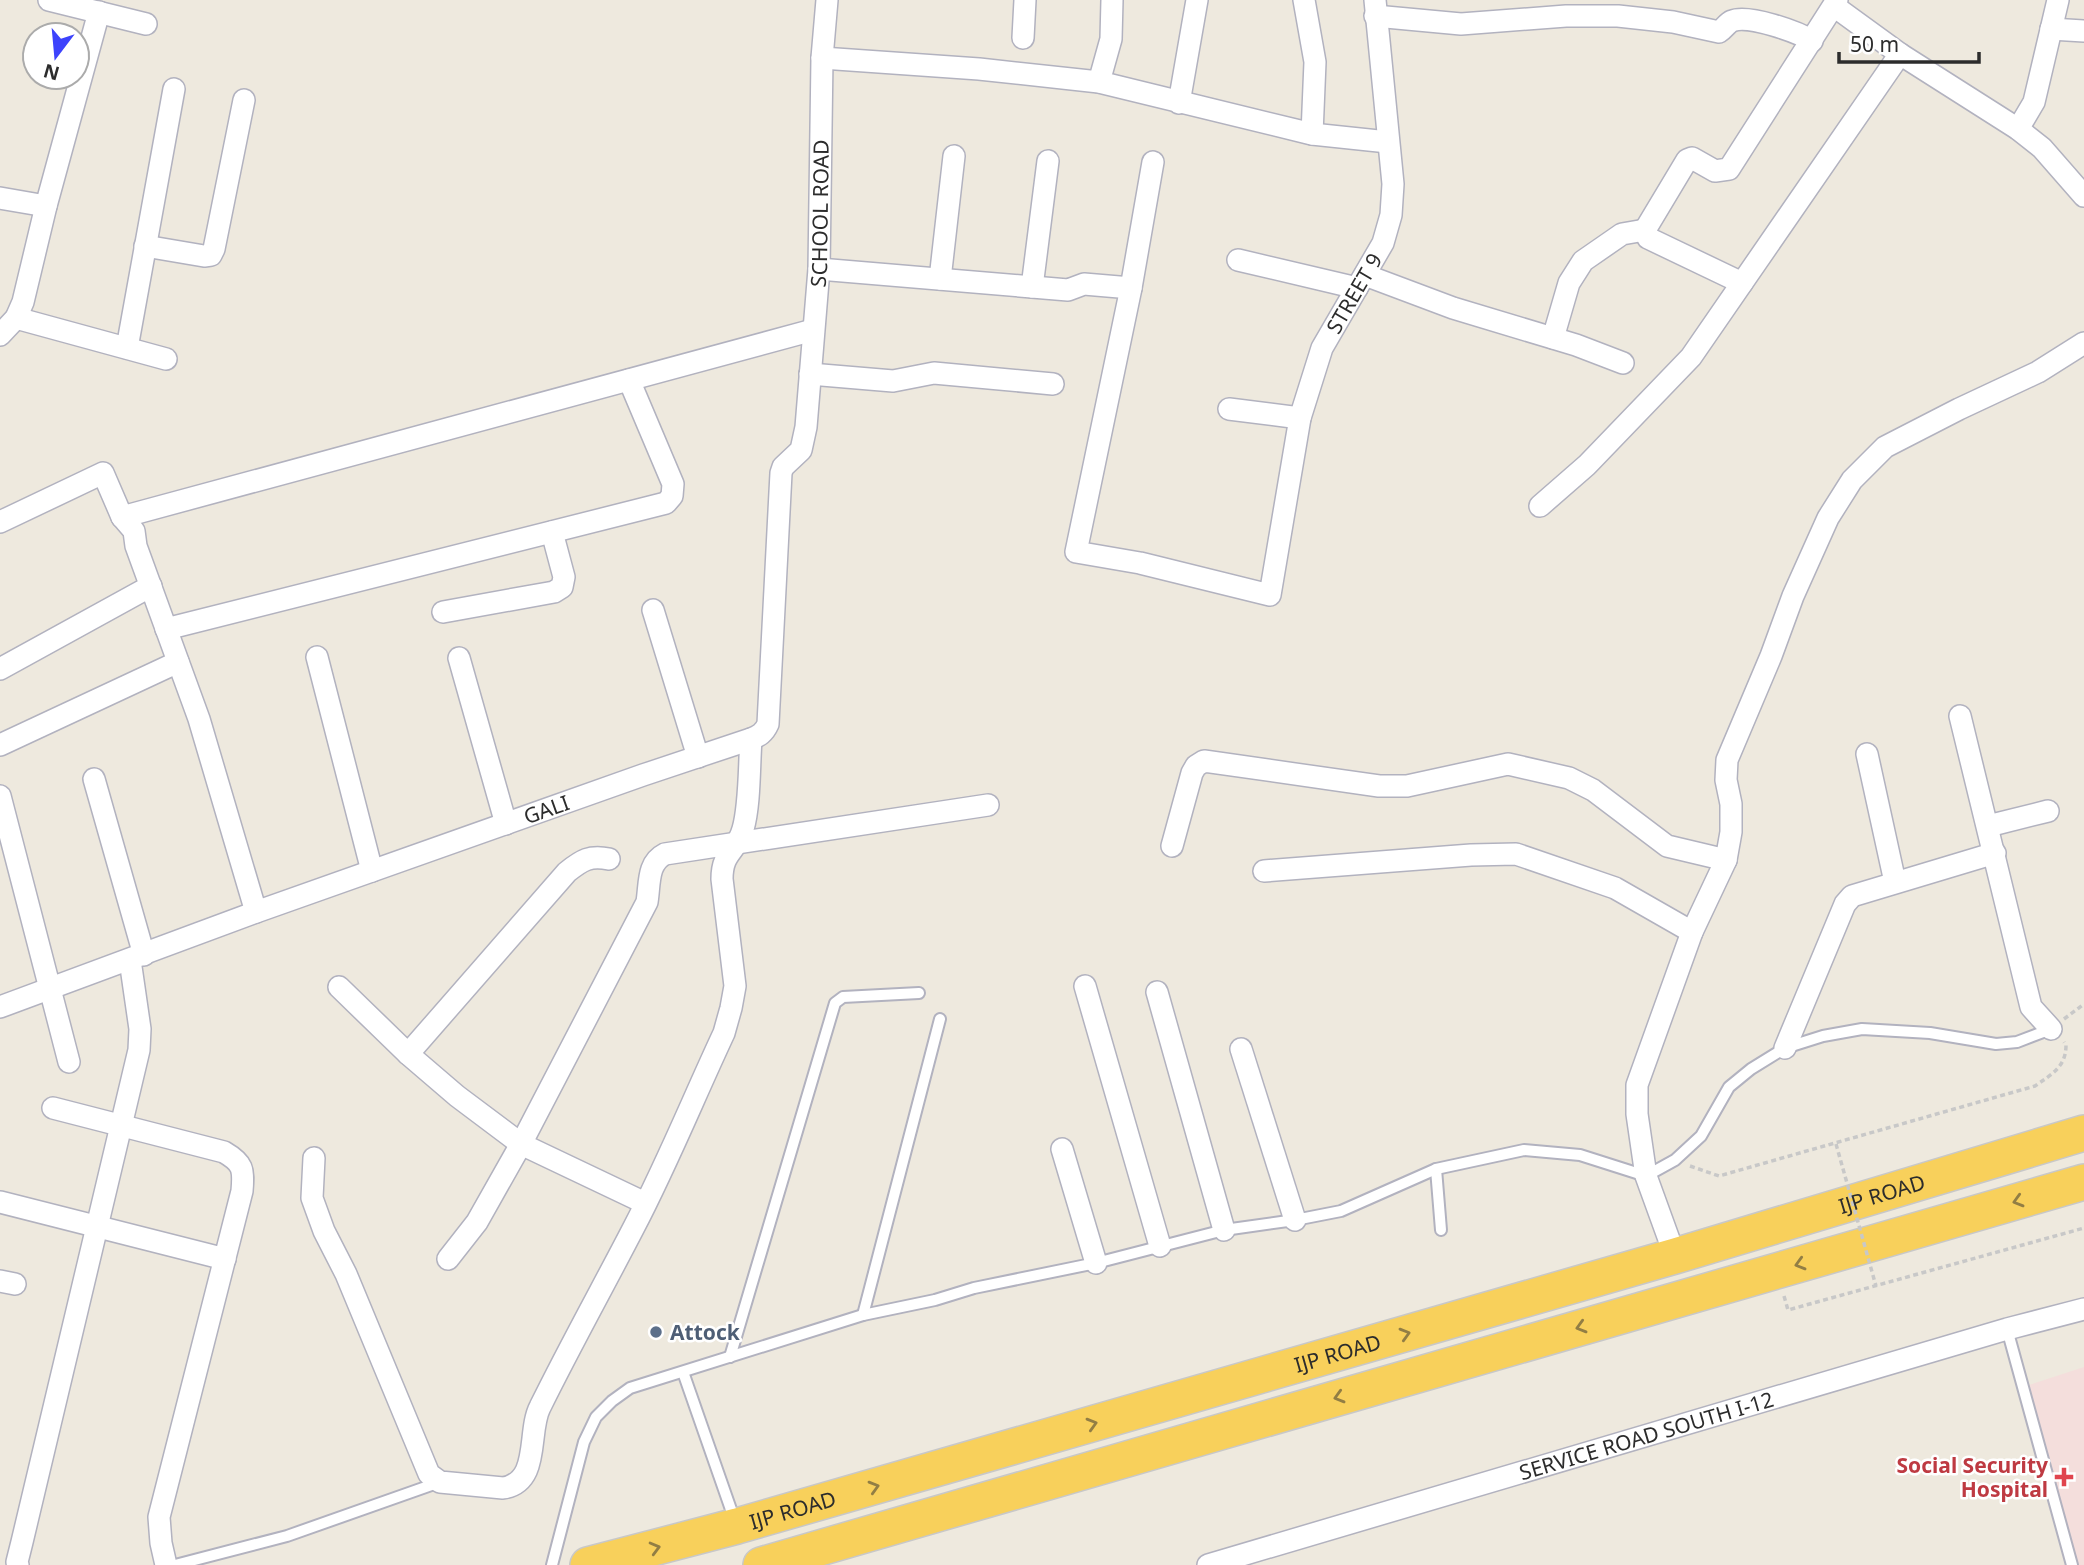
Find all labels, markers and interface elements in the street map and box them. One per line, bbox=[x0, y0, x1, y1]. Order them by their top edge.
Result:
north arrow bbox=[21, 21, 91, 91]
scale bar bbox=[1839, 21, 1979, 65]
text: 50 m bbox=[1850, 30, 1899, 58]
text: N bbox=[40, 58, 62, 87]
street label: SCHOOL ROAD bbox=[804, 139, 835, 288]
street label: STREET 9 bbox=[1319, 248, 1388, 339]
street label: GALI bbox=[520, 788, 573, 830]
street label: IJP ROAD bbox=[1835, 1168, 1928, 1220]
one-way arrow bbox=[2013, 1192, 2025, 1207]
one-way arrow bbox=[1794, 1255, 1806, 1270]
place label: Attock bbox=[670, 1318, 741, 1346]
one-way arrow bbox=[1576, 1319, 1588, 1334]
marker: Attock bbox=[648, 1324, 664, 1340]
street label: IJP ROAD bbox=[1291, 1327, 1384, 1379]
one-way arrow bbox=[1399, 1327, 1411, 1342]
street label: SERVICE ROAD SOUTH I-12 bbox=[1516, 1385, 1777, 1486]
one-way arrow bbox=[1334, 1389, 1346, 1404]
one-way arrow bbox=[1086, 1418, 1098, 1432]
place label: Social Security Hospital bbox=[1897, 1451, 2048, 1503]
marker: Social Security Hospital bbox=[2054, 1467, 2074, 1487]
one-way arrow bbox=[868, 1481, 880, 1495]
street label: IJP ROAD bbox=[746, 1484, 839, 1536]
one-way arrow bbox=[648, 1542, 660, 1556]

